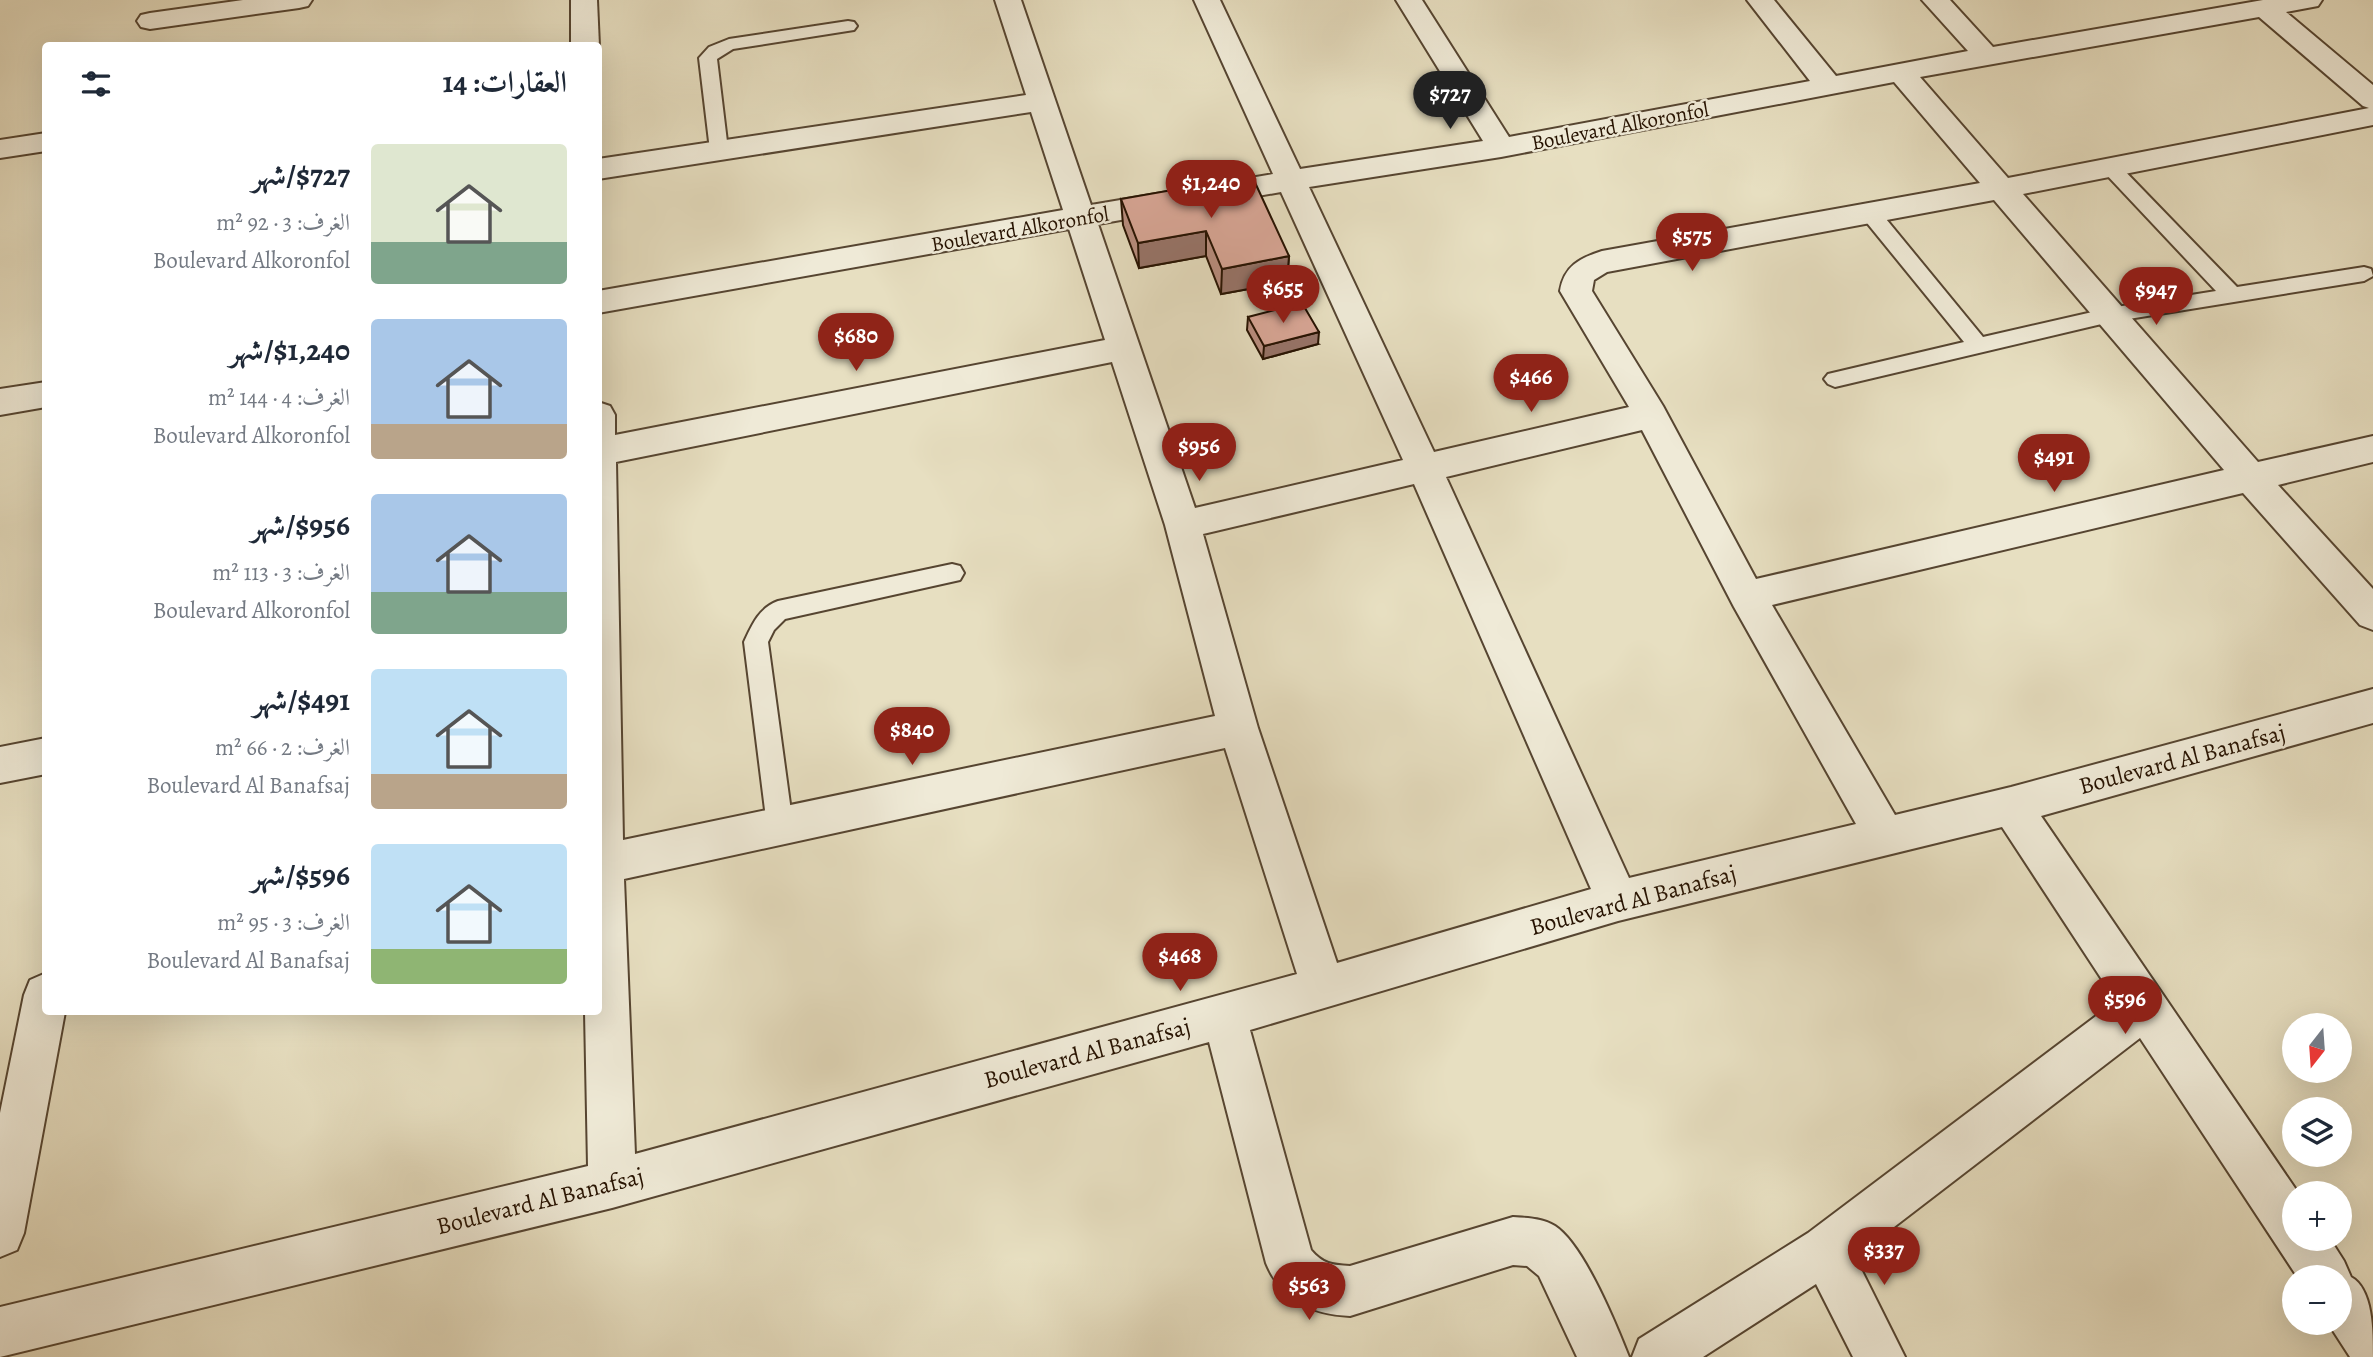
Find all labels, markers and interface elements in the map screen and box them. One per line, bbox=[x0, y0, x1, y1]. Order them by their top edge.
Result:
text: العقارات: 14 bbox=[443, 62, 567, 102]
icon: filters bbox=[77, 65, 115, 103]
pin: $727 bbox=[1409, 72, 1491, 131]
text: $727 bbox=[1429, 78, 1471, 109]
street label: Boulevard Alkoronfol bbox=[1529, 95, 1711, 157]
text: $727/شهر bbox=[252, 155, 350, 195]
pin: $1,240 bbox=[1154, 160, 1268, 220]
text: $1,240 bbox=[1182, 167, 1240, 198]
icon: home bbox=[427, 172, 511, 256]
street label: Boulevard Alkoronfol bbox=[929, 200, 1111, 258]
text: الغرف: 3 · 92 m² bbox=[216, 207, 350, 238]
pin: $575 bbox=[1651, 214, 1733, 273]
text: $575 bbox=[1672, 220, 1712, 251]
text: Boulevard Alkoronfol bbox=[153, 245, 350, 276]
pin: $655 bbox=[1242, 266, 1324, 325]
pin: $947 bbox=[2115, 268, 2197, 327]
text: $655 bbox=[1262, 272, 1304, 303]
text: $947 bbox=[2135, 274, 2177, 305]
pin: $680 bbox=[815, 314, 897, 373]
text: $680 bbox=[834, 320, 878, 351]
text: $1,240/شهر bbox=[229, 330, 350, 370]
icon: home bbox=[427, 347, 511, 431]
pin: $466 bbox=[1490, 354, 1572, 414]
text: $466 bbox=[1509, 361, 1553, 392]
text: الغرف: 4 · 144 m² bbox=[208, 382, 350, 413]
text: Boulevard Alkoronfol bbox=[153, 420, 350, 451]
pin: $956 bbox=[1158, 424, 1240, 483]
text: $956 bbox=[1178, 430, 1220, 461]
pin: $491 bbox=[2013, 434, 2095, 494]
text: $491 bbox=[2034, 441, 2074, 472]
text: $956/شهر bbox=[251, 505, 350, 545]
icon: home bbox=[427, 522, 511, 606]
text: الغرف: 3 · 113 m² bbox=[212, 557, 350, 588]
text: Boulevard Alkoronfol bbox=[153, 595, 350, 626]
text: $491/شهر bbox=[253, 680, 350, 720]
icon: home bbox=[427, 697, 511, 781]
pin: $840 bbox=[871, 708, 953, 767]
text: $840 bbox=[890, 714, 934, 745]
street label: Boulevard Al Banafsaj bbox=[2075, 716, 2289, 802]
text: الغرف: 2 · 66 m² bbox=[215, 732, 350, 763]
text: Boulevard Al Banafsaj bbox=[146, 770, 350, 801]
text: $596/شهر bbox=[251, 855, 350, 895]
street label: Boulevard Al Banafsaj bbox=[1526, 857, 1740, 943]
icon: home bbox=[427, 872, 511, 956]
text: الغرف: 3 · 95 m² bbox=[217, 907, 350, 938]
pin: $468 bbox=[1139, 934, 1221, 993]
text: $468 bbox=[1158, 940, 1202, 971]
text: Boulevard Al Banafsaj bbox=[146, 945, 350, 976]
pin: $596 bbox=[2084, 976, 2166, 1036]
text: $596 bbox=[2104, 983, 2146, 1014]
street label: Boulevard Al Banafsaj bbox=[980, 1010, 1194, 1096]
north arrow bbox=[2282, 1013, 2352, 1083]
map controls bbox=[2282, 1013, 2352, 1335]
button: layers bbox=[2282, 1097, 2352, 1167]
street label: Boulevard Al Banafsaj bbox=[433, 1160, 647, 1242]
button: + bbox=[2282, 1181, 2352, 1251]
pin: $337 bbox=[1843, 1228, 1925, 1287]
text: $337 bbox=[1864, 1234, 1904, 1265]
pin: $563 bbox=[1268, 1262, 1350, 1322]
button: − bbox=[2282, 1265, 2352, 1335]
text: $563 bbox=[1288, 1269, 1330, 1300]

